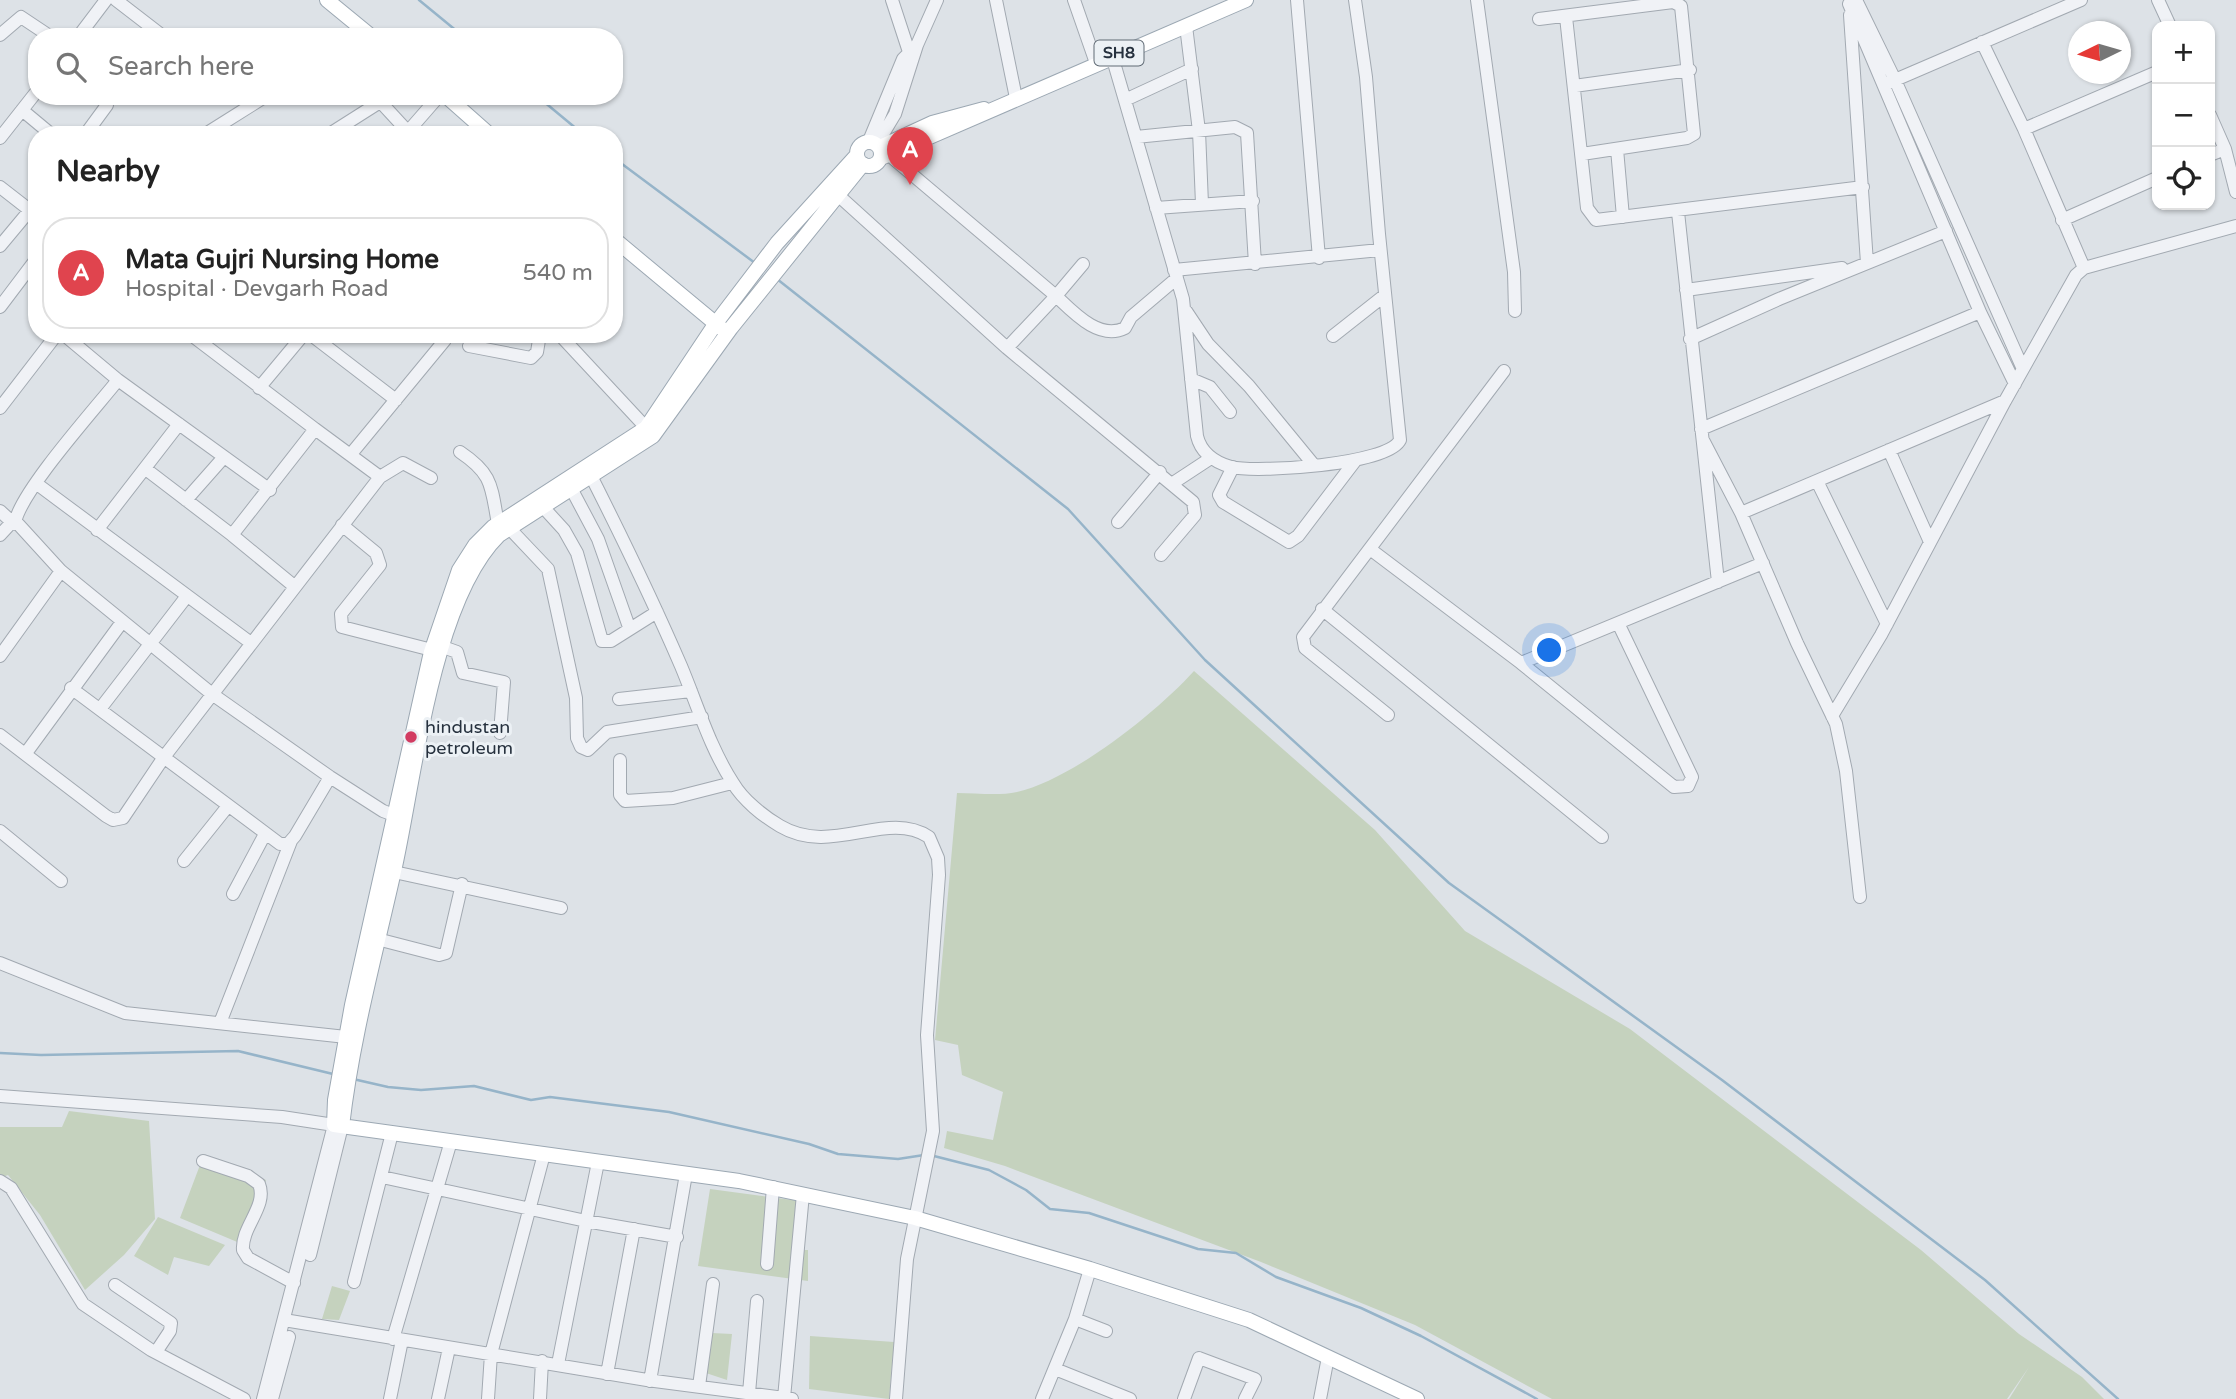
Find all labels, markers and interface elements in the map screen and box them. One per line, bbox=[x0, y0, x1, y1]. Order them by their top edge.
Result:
north arrow bbox=[2068, 21, 2131, 84]
map controls bbox=[2152, 21, 2215, 210]
button: + bbox=[2152, 21, 2215, 84]
search box bbox=[28, 28, 623, 105]
road number: SH8 bbox=[1094, 40, 1144, 66]
icon: search bbox=[52, 48, 90, 86]
text: Search here bbox=[108, 51, 254, 82]
button: − bbox=[2152, 84, 2215, 147]
pin: A bbox=[887, 127, 933, 185]
button: locate bbox=[2152, 147, 2215, 210]
text: Nearby bbox=[56, 153, 160, 190]
text: Mata Gujri Nursing Home bbox=[125, 244, 439, 275]
text: A bbox=[72, 259, 90, 287]
text: 540 m bbox=[523, 259, 593, 287]
text: Hospital · Devgarh Road bbox=[125, 275, 389, 303]
your location bbox=[1532, 633, 1566, 667]
place label: hindustan petroleum bbox=[425, 716, 513, 759]
marker: hindustan petroleum bbox=[403, 729, 419, 745]

